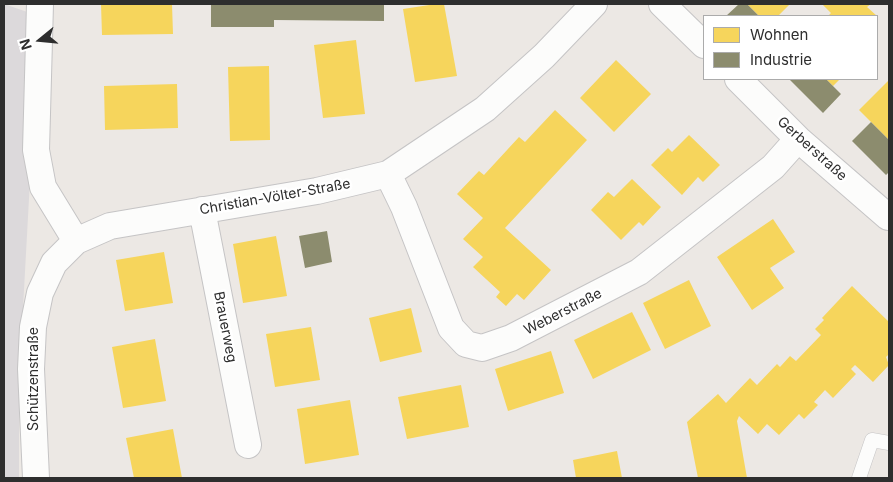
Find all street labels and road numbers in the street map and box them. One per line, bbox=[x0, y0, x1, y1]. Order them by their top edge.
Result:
street label: Gerberstraße bbox=[774, 113, 850, 185]
street label: Christian-Völter-Straße bbox=[198, 175, 352, 219]
street label: Weberstraße bbox=[521, 285, 605, 339]
street label: Brauerweg bbox=[210, 290, 240, 364]
street label: Schützenstraße bbox=[26, 327, 42, 431]

